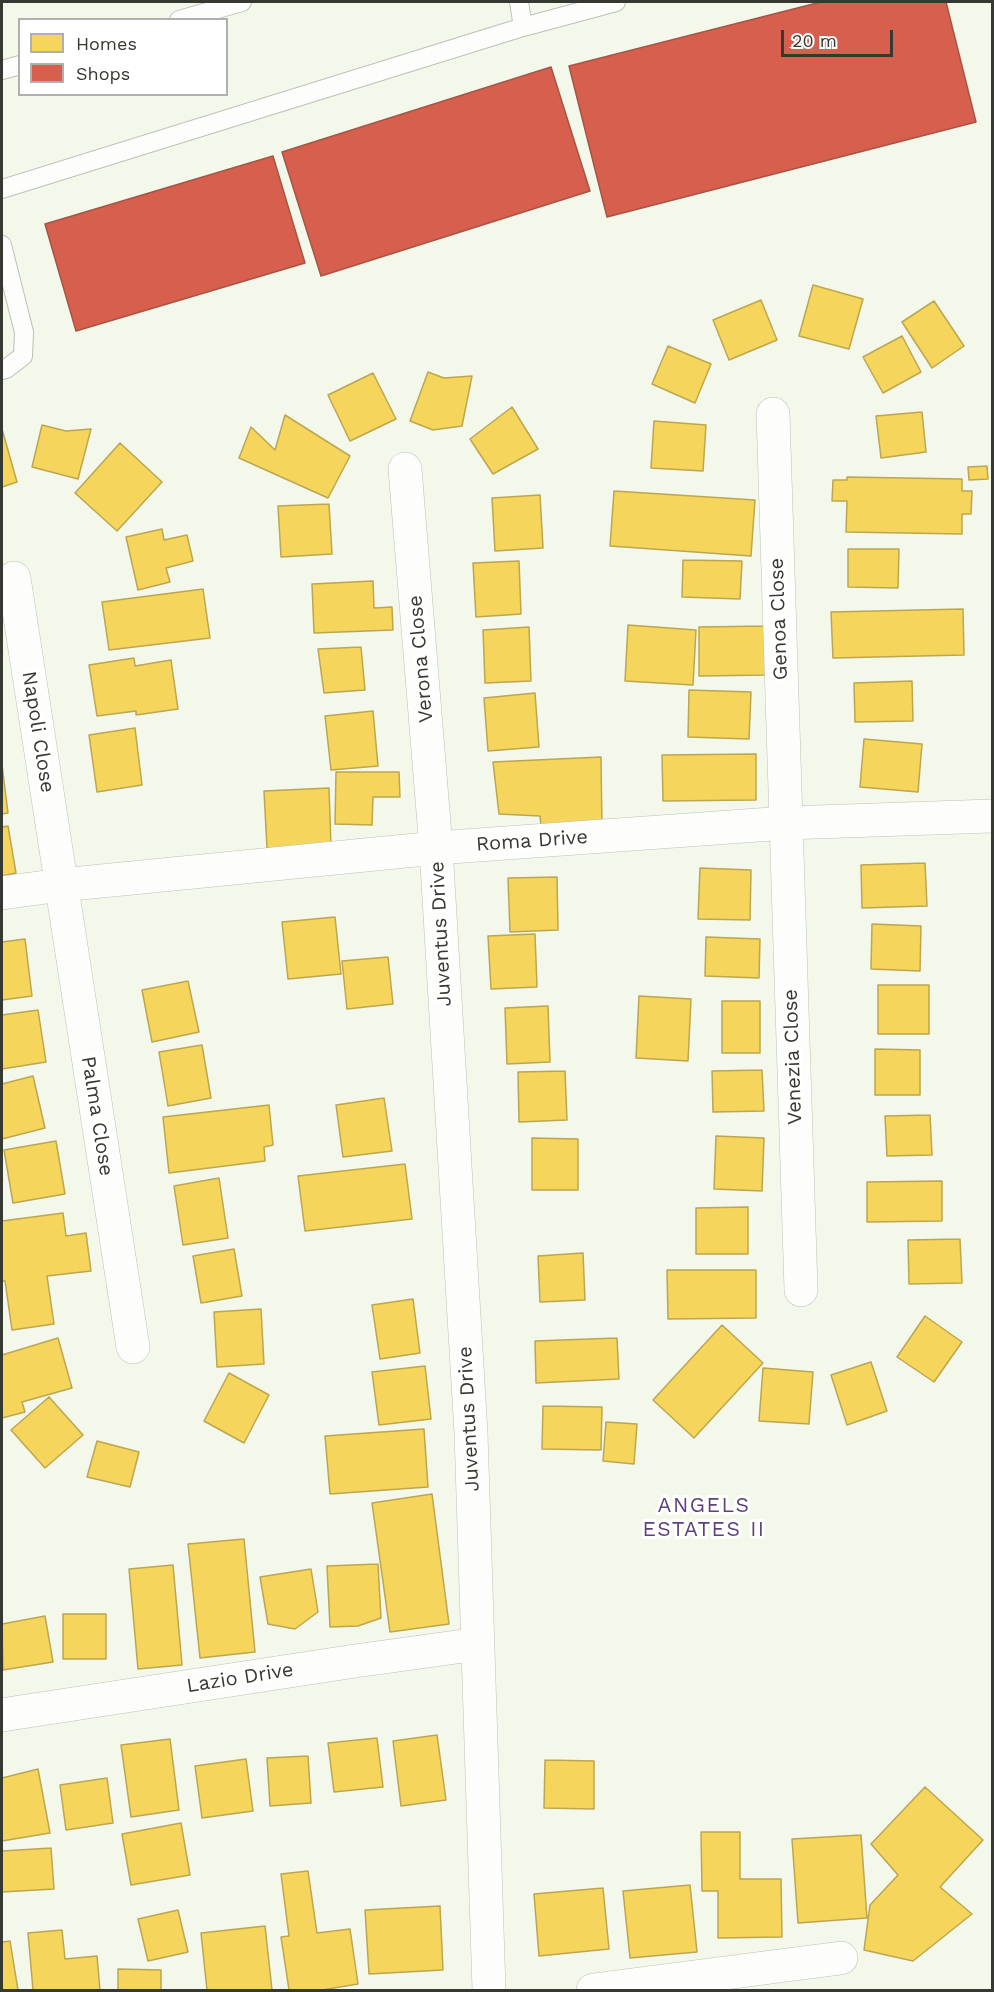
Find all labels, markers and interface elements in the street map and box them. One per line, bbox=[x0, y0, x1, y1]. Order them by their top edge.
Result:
legend bbox=[18, 18, 228, 96]
scale bar bbox=[784, 18, 896, 56]
text: 20 m bbox=[792, 30, 837, 51]
text: Homes bbox=[76, 33, 137, 54]
text: Shops bbox=[76, 63, 130, 84]
street label: Genoa Close bbox=[765, 557, 793, 681]
street label: Verona Close bbox=[403, 594, 439, 724]
street label: Napoli Close bbox=[17, 670, 59, 794]
street label: Roma Drive bbox=[475, 825, 589, 857]
street label: Juventus Drive bbox=[425, 861, 457, 1007]
street label: Venezia Close bbox=[779, 989, 807, 1125]
street label: Palma Close bbox=[76, 1054, 118, 1178]
street label: Juventus Drive bbox=[453, 1346, 485, 1492]
district label: ANGELS ESTATES II bbox=[642, 1493, 766, 1543]
street label: Lazio Drive bbox=[185, 1658, 295, 1698]

